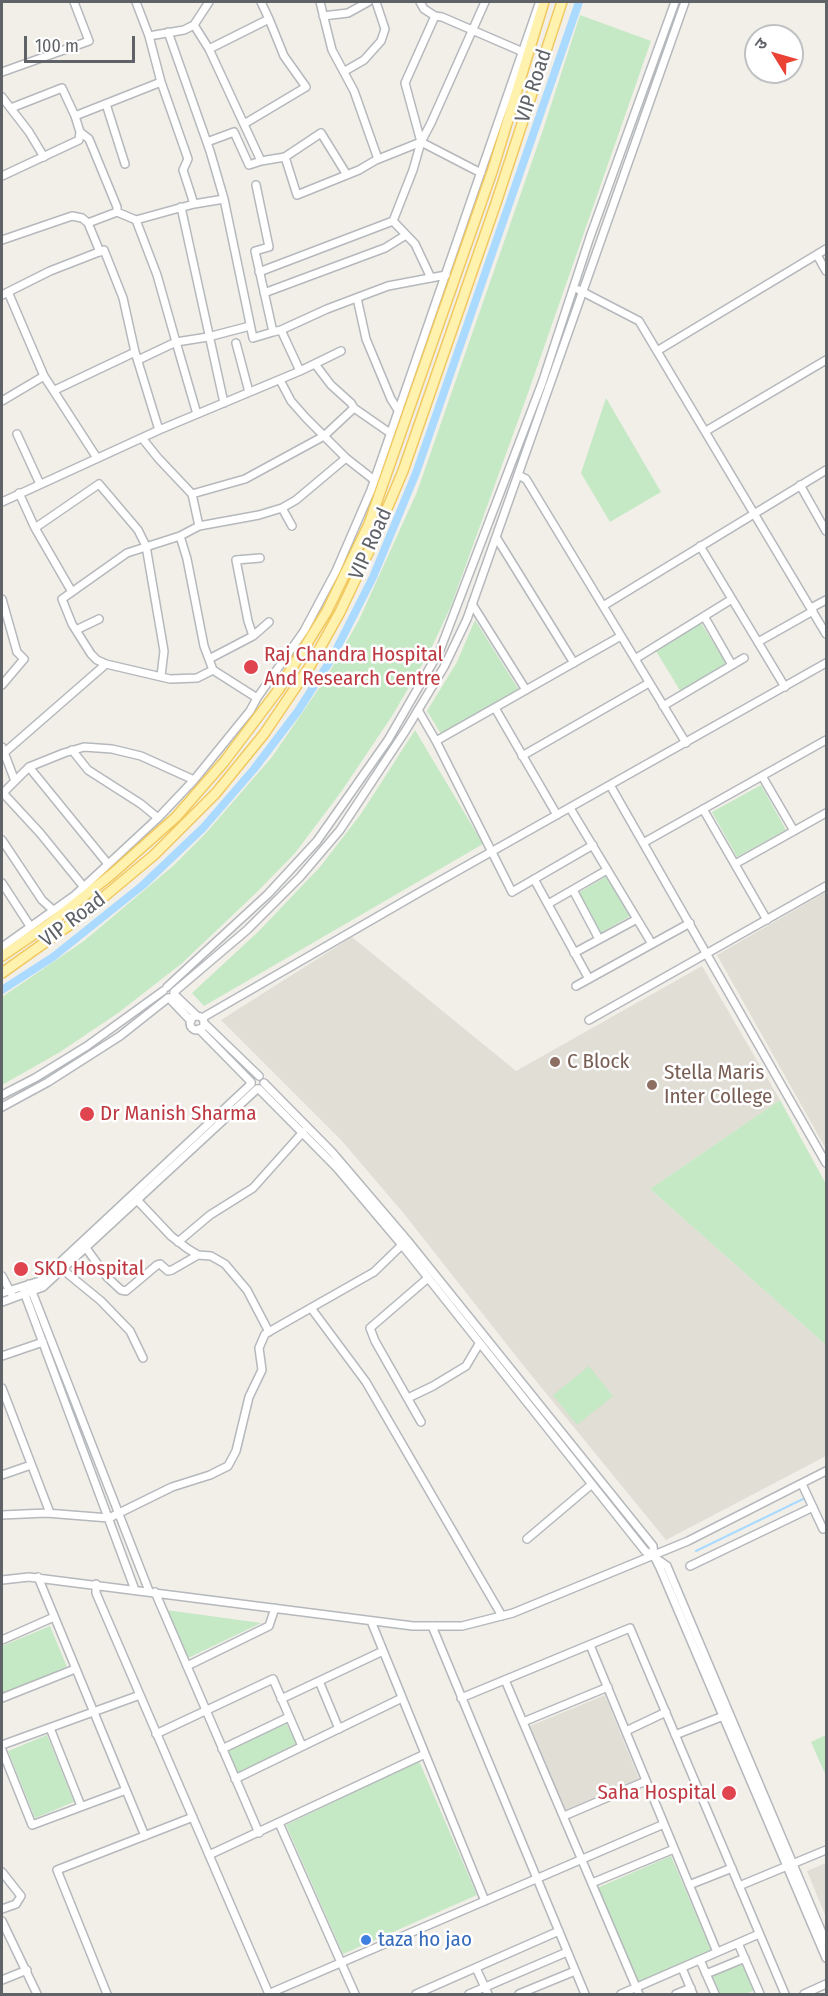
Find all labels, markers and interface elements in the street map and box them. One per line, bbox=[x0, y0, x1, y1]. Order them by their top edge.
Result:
scale bar bbox=[27, 24, 138, 62]
north arrow bbox=[744, 24, 804, 84]
text: 100 m bbox=[35, 35, 79, 57]
text: उ bbox=[750, 35, 771, 54]
street label: VIP Road bbox=[510, 46, 558, 126]
street label: VIP Road bbox=[344, 504, 398, 584]
place label: Raj Chandra Hospital And Research Centre bbox=[264, 642, 443, 692]
marker: Raj Chandra Hospital And Research Centre bbox=[242, 658, 260, 676]
street label: VIP Road bbox=[35, 887, 111, 953]
place label: C Block bbox=[567, 1049, 629, 1075]
marker: C Block bbox=[548, 1055, 562, 1069]
place label: Stella Maris Inter College bbox=[664, 1060, 772, 1110]
marker: Stella Maris Inter College bbox=[645, 1078, 659, 1092]
place label: Dr Manish Sharma bbox=[100, 1101, 257, 1127]
marker: Dr Manish Sharma bbox=[78, 1105, 96, 1123]
place label: SKD Hospital bbox=[34, 1256, 144, 1282]
marker: SKD Hospital bbox=[12, 1260, 30, 1278]
place label: Saha Hospital bbox=[597, 1780, 716, 1806]
marker: Saha Hospital bbox=[720, 1784, 738, 1802]
place label: taza ho jao bbox=[378, 1927, 472, 1953]
marker: taza ho jao bbox=[359, 1933, 373, 1947]

